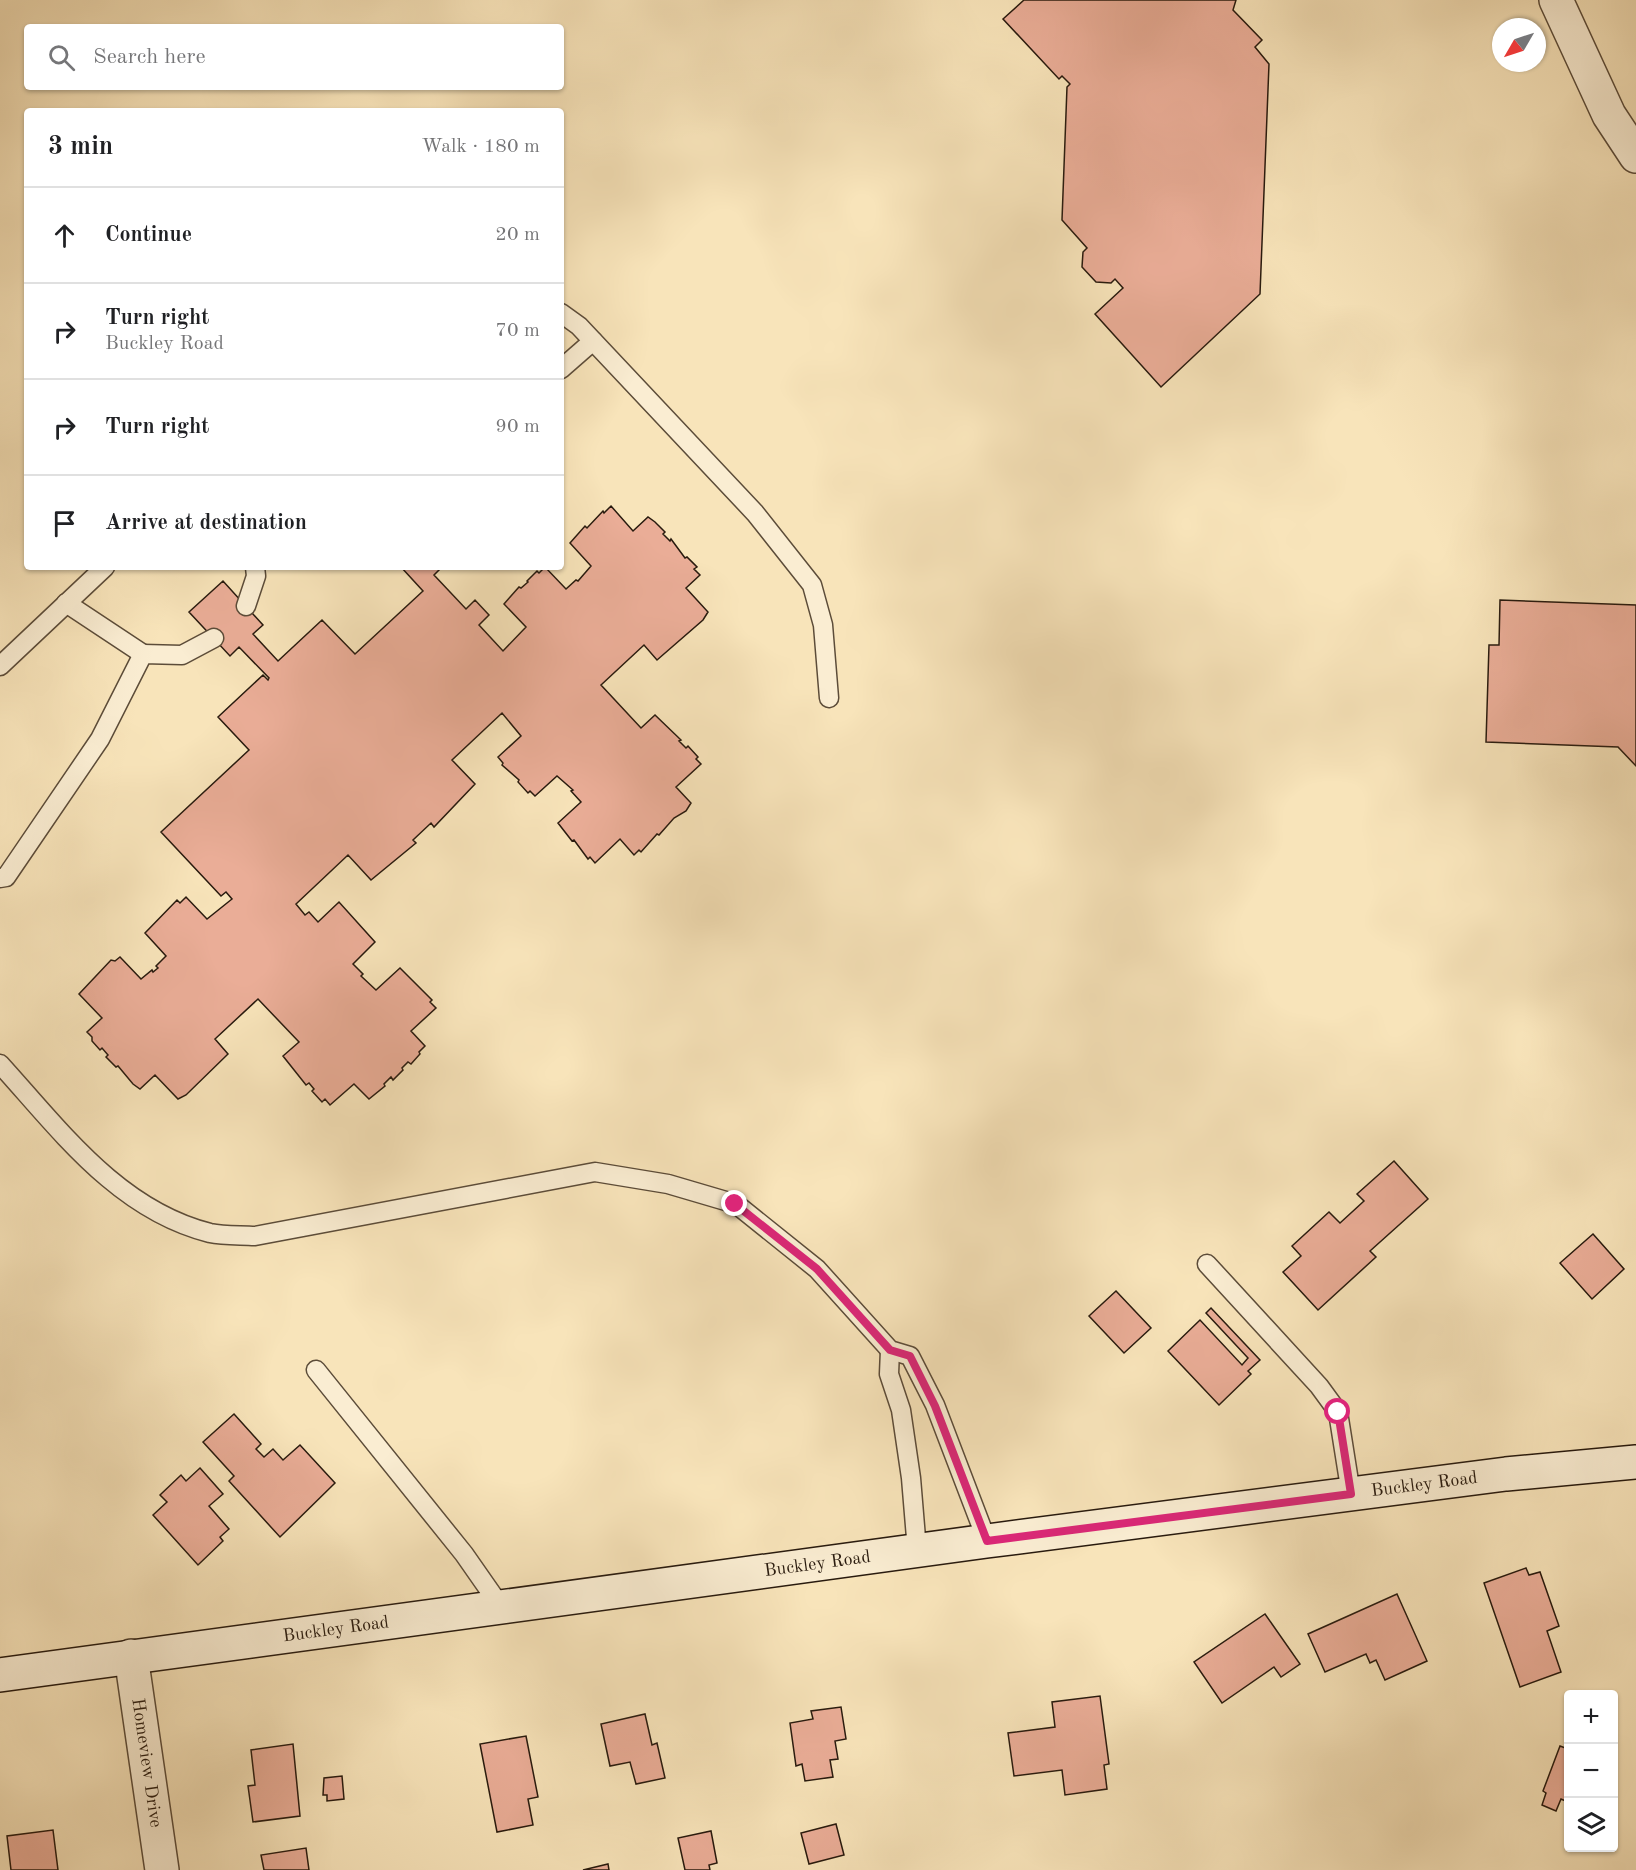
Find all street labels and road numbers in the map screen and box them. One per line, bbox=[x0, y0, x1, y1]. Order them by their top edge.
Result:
street label: Buckley Road bbox=[1370, 1469, 1479, 1500]
street label: Buckley Road bbox=[763, 1548, 872, 1580]
street label: Buckley Road bbox=[282, 1613, 390, 1646]
street label: Homeview Drive bbox=[128, 1697, 165, 1829]

